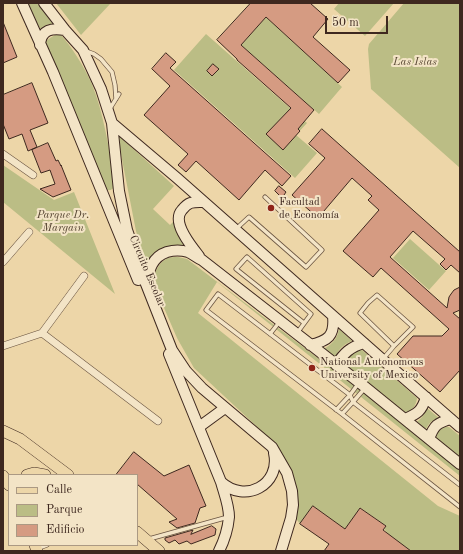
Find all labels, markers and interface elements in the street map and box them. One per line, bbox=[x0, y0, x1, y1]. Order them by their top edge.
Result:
scale bar bbox=[327, 8, 390, 34]
text: 50 m bbox=[332, 17, 359, 29]
park label: Las Islas bbox=[393, 55, 437, 69]
place label: Facultad de Economía bbox=[279, 195, 339, 221]
marker: Facultad de Economía bbox=[266, 203, 276, 213]
park label: Parque Dr. Margain bbox=[37, 208, 89, 234]
street label: Circuito Escolar bbox=[126, 233, 168, 309]
place label: National Autonomous University of Mexico bbox=[320, 355, 423, 381]
marker: National Autonomous University of Mexico bbox=[307, 363, 317, 373]
legend bbox=[8, 474, 138, 546]
text: Calle bbox=[46, 484, 72, 496]
text: Parque bbox=[46, 504, 82, 516]
text: Edificio bbox=[46, 524, 85, 536]

